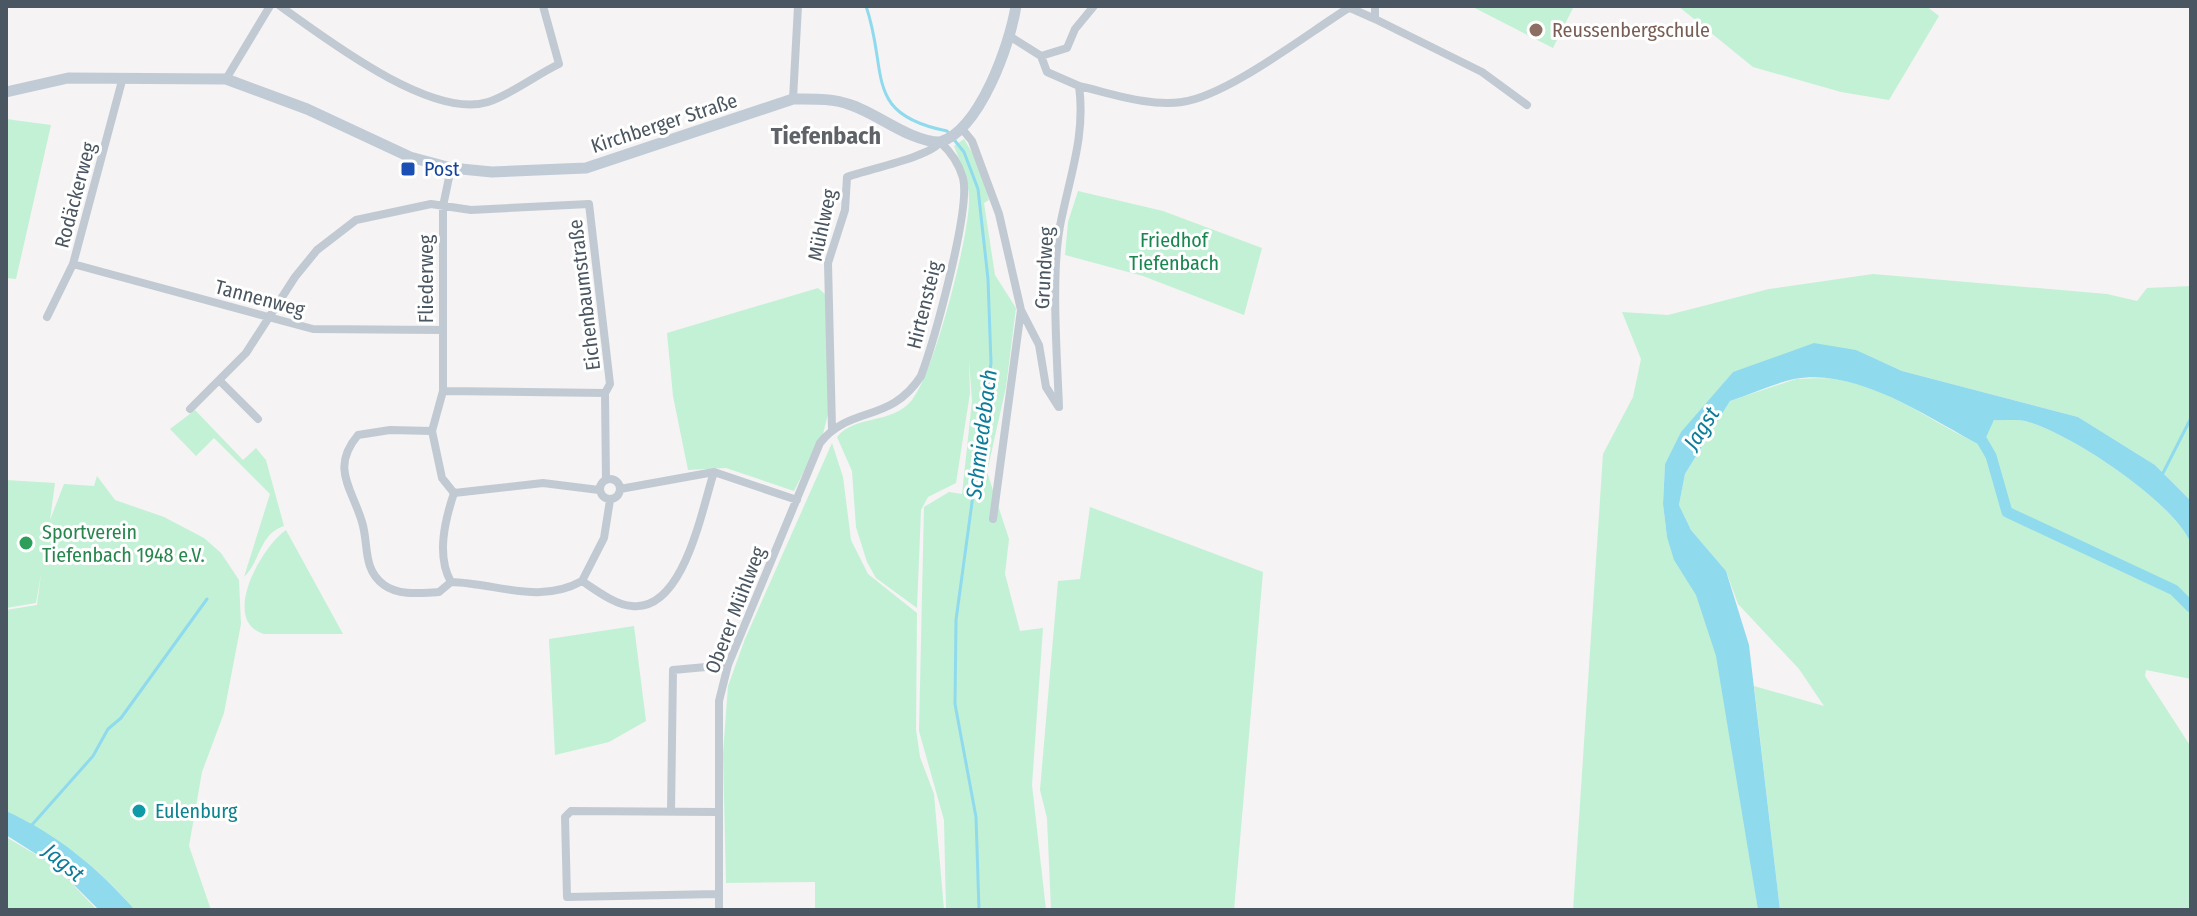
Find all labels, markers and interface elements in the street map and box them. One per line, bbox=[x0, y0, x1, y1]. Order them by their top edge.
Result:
place label: Reussenbergschule bbox=[1552, 18, 1710, 42]
marker: Reussenbergschule bbox=[1527, 21, 1545, 39]
street label: Kirchberger Straße bbox=[588, 88, 740, 158]
district label: Tiefenbach bbox=[771, 122, 881, 150]
street label: Rodäckerweg bbox=[49, 139, 101, 251]
place label: Post bbox=[424, 157, 460, 181]
marker: Post bbox=[399, 160, 417, 178]
street label: Mühlweg bbox=[803, 186, 841, 263]
street label: Eichenbaumstraße bbox=[563, 218, 605, 372]
street label: Grundweg bbox=[1030, 226, 1058, 310]
park label: Friedhof Tiefenbach bbox=[1129, 228, 1219, 275]
street label: Fliederweg bbox=[414, 234, 438, 323]
street label: Hirtensteig bbox=[901, 258, 947, 352]
street label: Tannenweg bbox=[212, 275, 308, 322]
water label: Schmiedebach bbox=[960, 368, 1003, 501]
water label: Jagst bbox=[1677, 401, 1726, 456]
place label: Sportverein Tiefenbach 1948 e.V. bbox=[42, 520, 205, 567]
marker: Sportverein Tiefenbach 1948 e.V. bbox=[17, 534, 35, 552]
street label: Oberer Mühlweg bbox=[700, 543, 770, 677]
place label: Eulenburg bbox=[155, 799, 238, 823]
marker: Eulenburg bbox=[130, 802, 148, 820]
water label: Jagst bbox=[37, 837, 90, 888]

